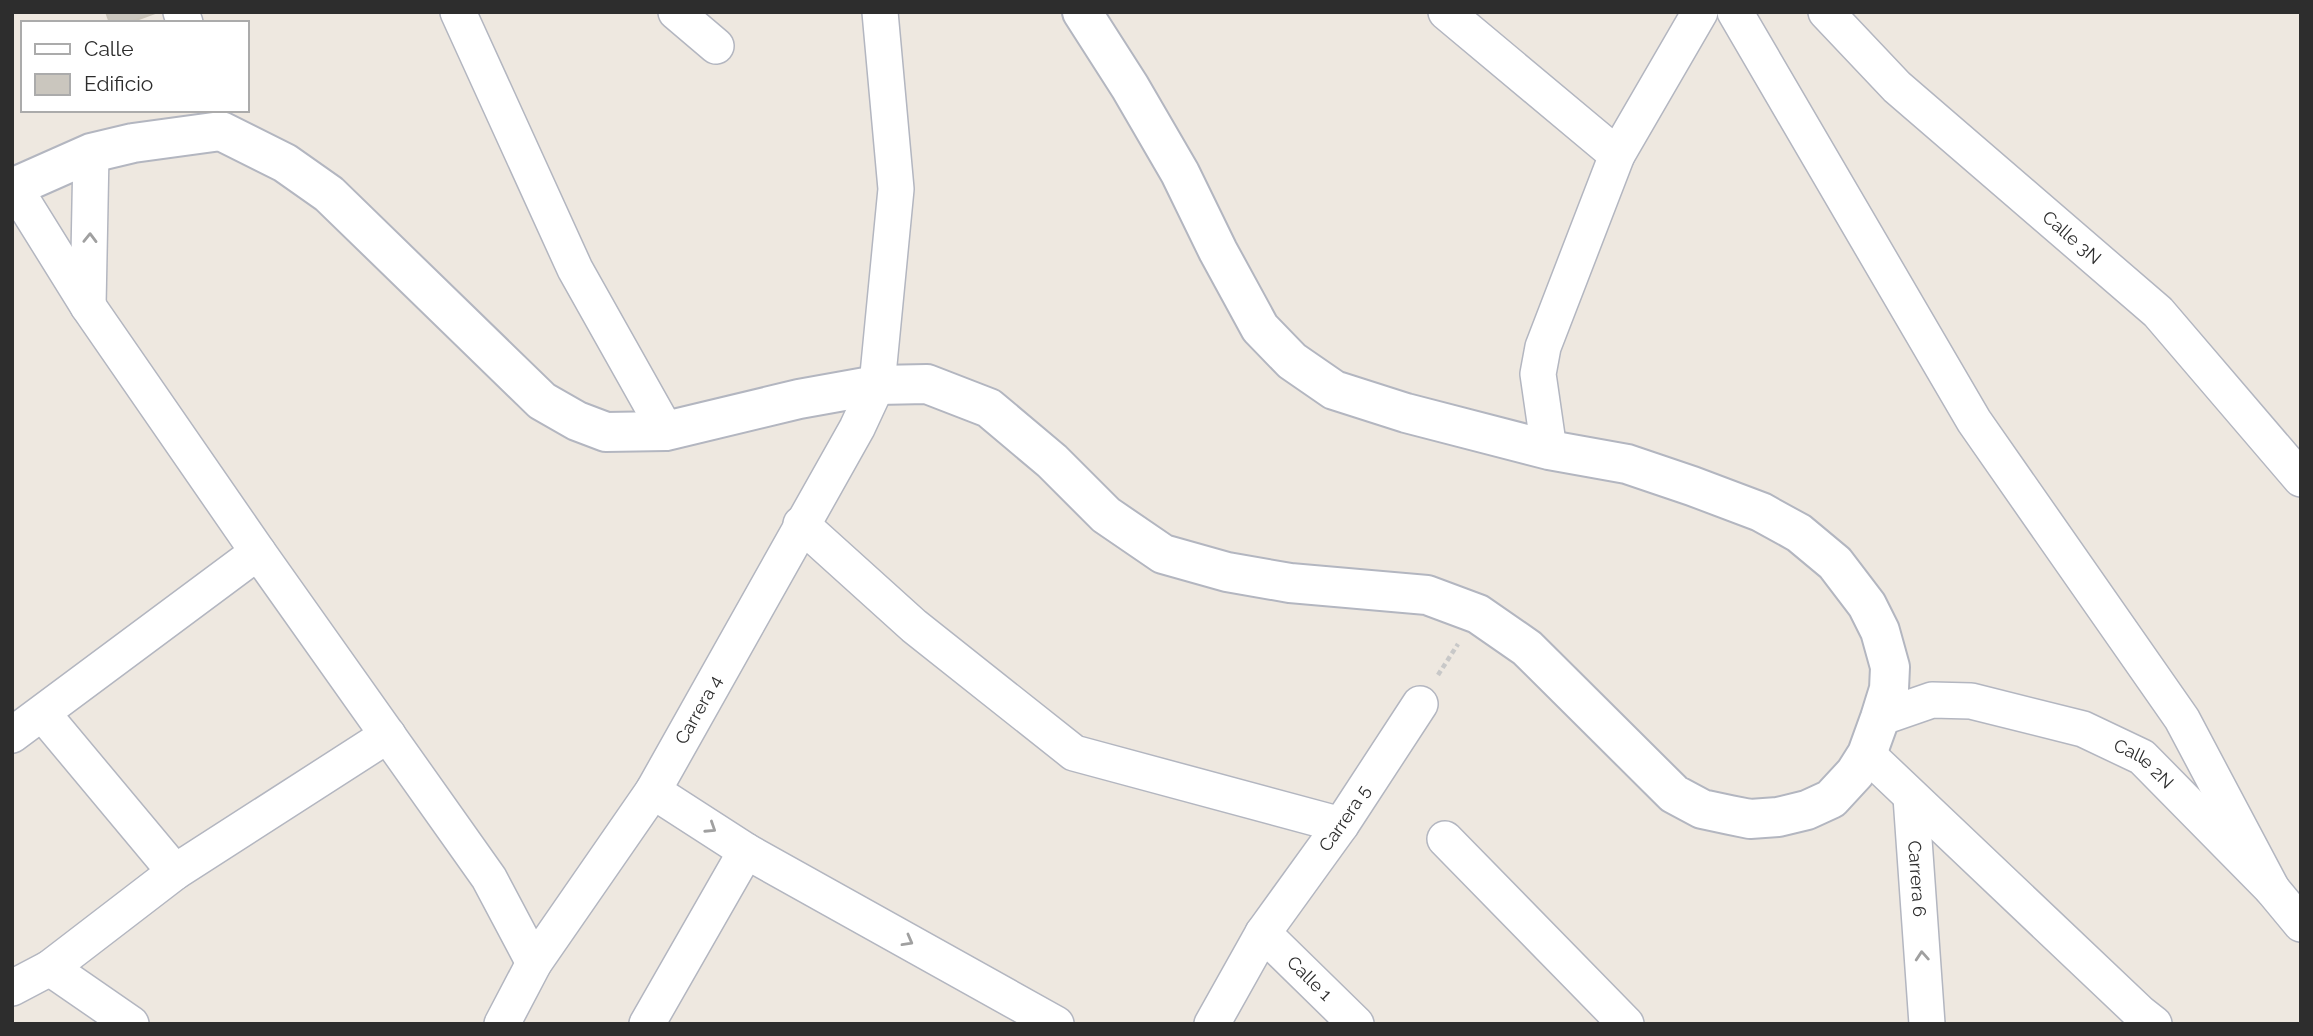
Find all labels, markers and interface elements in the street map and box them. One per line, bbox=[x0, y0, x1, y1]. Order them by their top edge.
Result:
legend bbox=[21, 21, 248, 112]
text: Calle bbox=[84, 36, 134, 61]
text: Edificio bbox=[84, 71, 153, 96]
street label: Calle 3N bbox=[2038, 206, 2106, 268]
one-way arrow bbox=[82, 232, 98, 242]
street label: Carrera 4 bbox=[670, 671, 726, 748]
street label: Calle 2N bbox=[2111, 734, 2178, 793]
street label: Carrera 5 bbox=[1314, 781, 1374, 855]
one-way arrow bbox=[703, 820, 716, 833]
street label: Carrera 6 bbox=[1904, 840, 1930, 918]
one-way arrow bbox=[901, 933, 913, 946]
one-way arrow bbox=[1915, 950, 1930, 961]
street label: Calle 1 bbox=[1283, 951, 1337, 1005]

